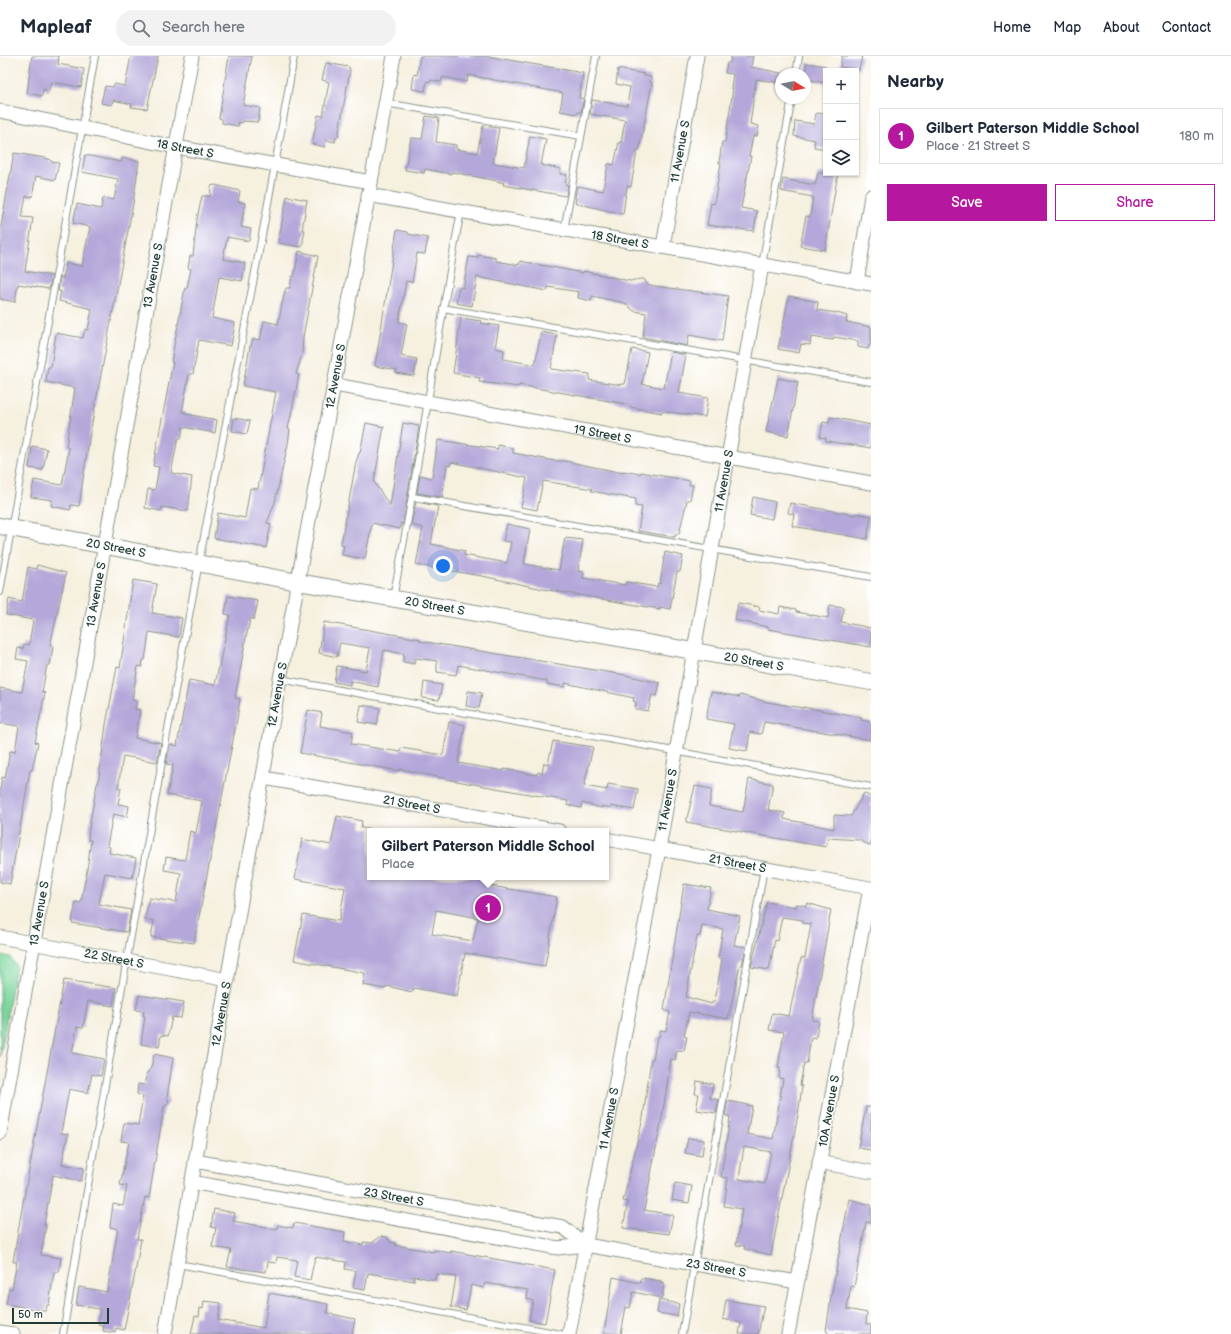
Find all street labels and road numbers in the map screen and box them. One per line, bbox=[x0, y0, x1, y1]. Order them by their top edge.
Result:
street label: 11 Avenue S bbox=[667, 119, 693, 184]
street label: 18 Street S bbox=[155, 136, 215, 162]
street label: 18 Street S bbox=[590, 228, 650, 253]
street label: 13 Avenue S bbox=[140, 242, 167, 309]
street label: 12 Avenue S bbox=[323, 343, 349, 410]
street label: 19 Street S bbox=[573, 422, 632, 447]
street label: 11 Avenue S bbox=[712, 449, 737, 513]
street label: 20 Street S bbox=[85, 535, 147, 561]
street label: 13 Avenue S bbox=[83, 561, 110, 628]
street label: 20 Street S bbox=[404, 594, 466, 619]
street label: 20 Street S bbox=[723, 649, 785, 675]
street label: 12 Avenue S bbox=[265, 661, 291, 728]
street label: 11 Avenue S bbox=[655, 768, 681, 833]
street label: 21 Street S bbox=[382, 793, 441, 818]
street label: 21 Street S bbox=[708, 851, 767, 877]
street label: 13 Avenue S bbox=[26, 880, 53, 947]
street label: 22 Street S bbox=[83, 946, 145, 972]
street label: 12 Avenue S bbox=[209, 980, 235, 1048]
street label: 10A Avenue S bbox=[816, 1074, 843, 1148]
street label: 11 Avenue S bbox=[596, 1086, 623, 1151]
street label: 23 Street S bbox=[363, 1184, 425, 1210]
street label: 23 Street S bbox=[685, 1256, 747, 1281]

